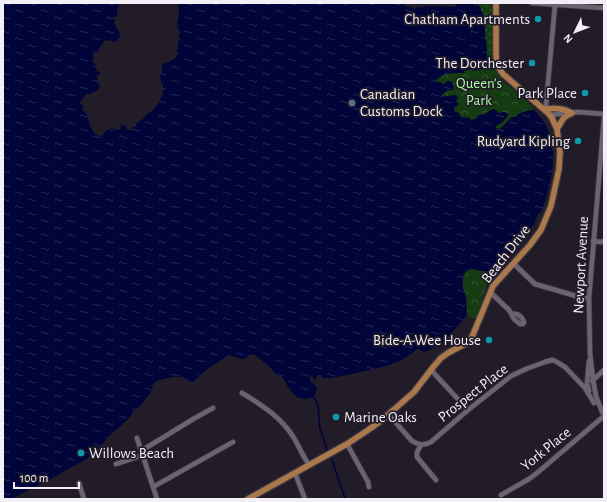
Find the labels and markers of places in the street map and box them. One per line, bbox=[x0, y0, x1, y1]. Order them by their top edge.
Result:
place label: Chatham Apartments bbox=[404, 12, 530, 27]
marker: Chatham Apartments bbox=[533, 14, 543, 24]
place label: The Dorchester bbox=[435, 56, 524, 71]
marker: The Dorchester bbox=[527, 58, 537, 68]
place label: Park Place bbox=[518, 86, 577, 101]
place label: Canadian Customs Dock bbox=[360, 87, 442, 119]
marker: Park Place bbox=[580, 88, 590, 98]
marker: Canadian Customs Dock bbox=[347, 98, 357, 108]
place label: Rudyard Kipling bbox=[477, 134, 571, 149]
marker: Rudyard Kipling bbox=[573, 136, 583, 146]
place label: Bide-A-Wee House bbox=[373, 333, 481, 348]
marker: Bide-A-Wee House bbox=[484, 335, 494, 345]
place label: Marine Oaks bbox=[344, 410, 417, 425]
marker: Marine Oaks bbox=[331, 412, 341, 422]
place label: Willows Beach bbox=[89, 446, 174, 461]
marker: Willows Beach bbox=[76, 448, 86, 458]

